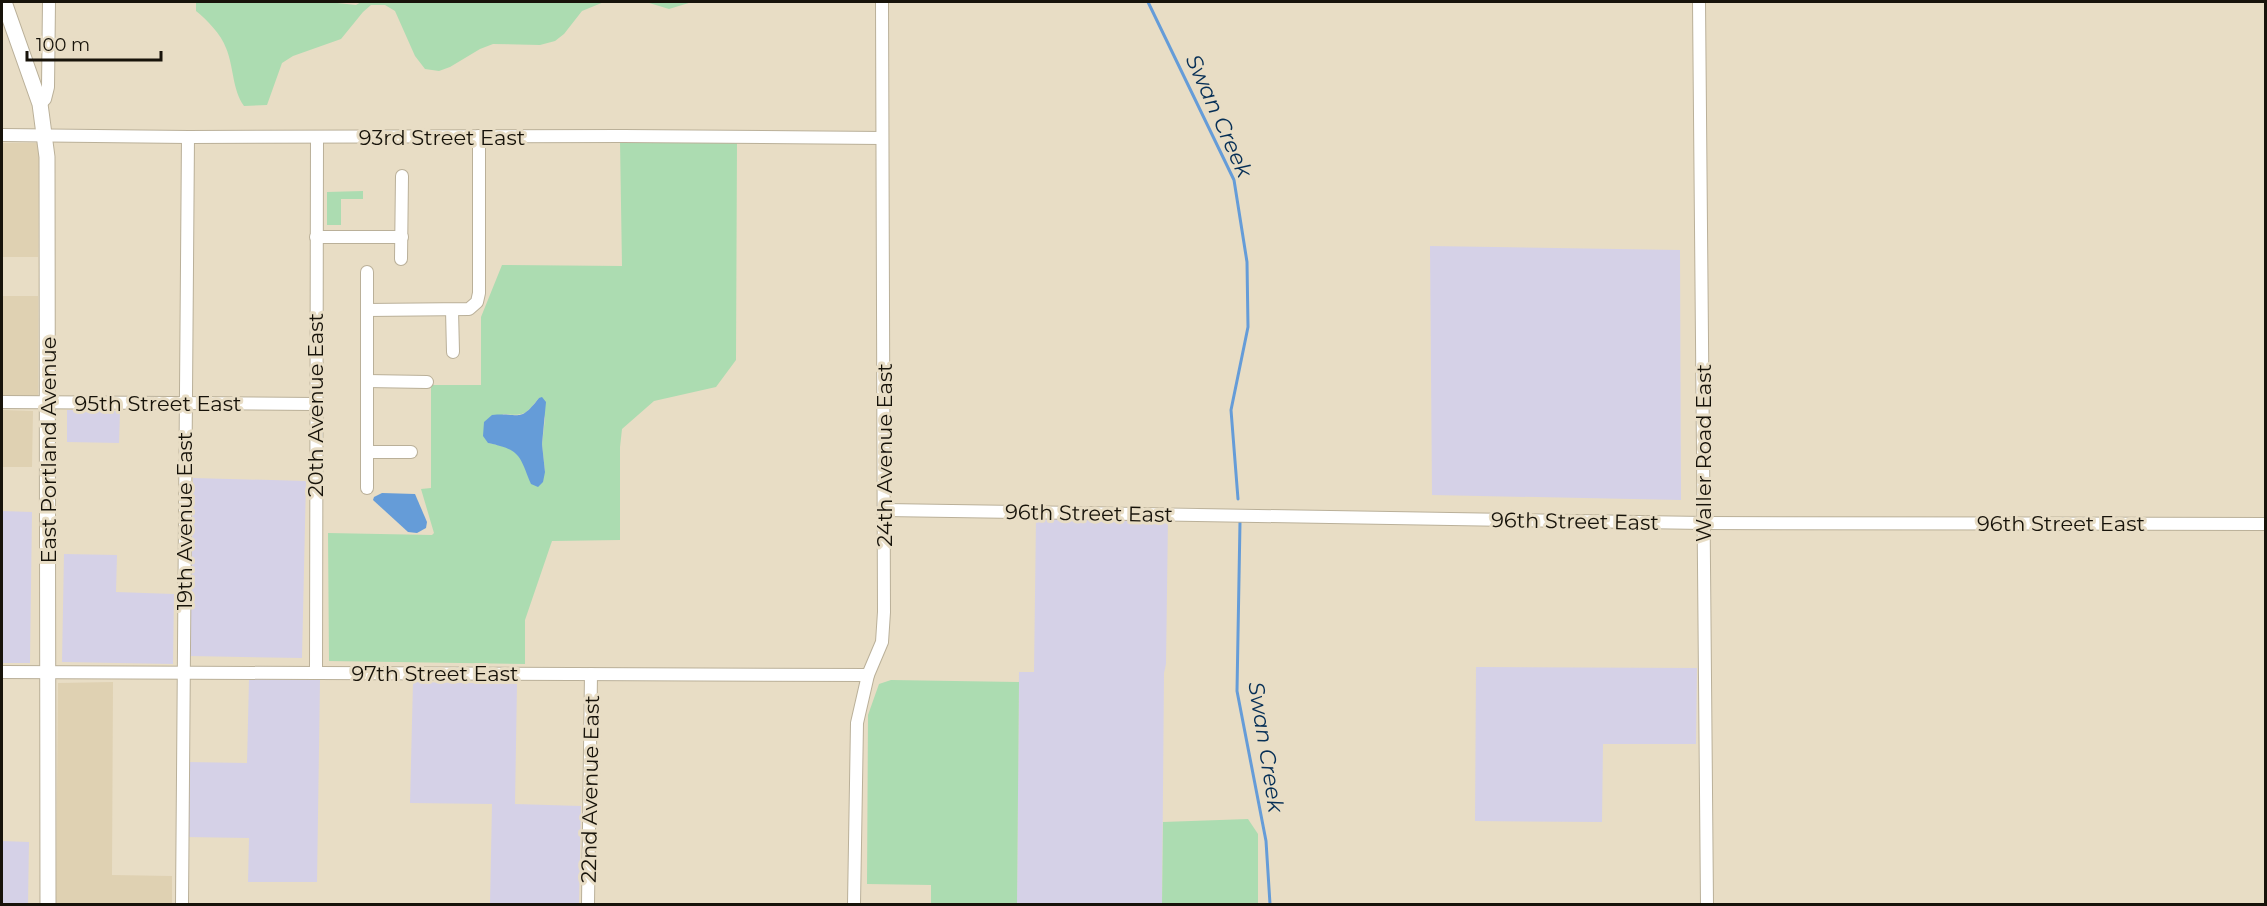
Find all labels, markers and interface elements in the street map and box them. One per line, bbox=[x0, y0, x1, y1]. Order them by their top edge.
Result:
scale bar bbox=[27, 24, 160, 62]
text: 100 m bbox=[36, 34, 90, 56]
water label: Swan Creek bbox=[1180, 50, 1259, 183]
street label: 93rd Street East bbox=[359, 125, 525, 150]
street label: 20th Avenue East bbox=[303, 313, 328, 497]
street label: East Portland Avenue bbox=[36, 336, 61, 564]
street label: 24th Avenue East bbox=[872, 363, 897, 547]
street label: Waller Road East bbox=[1691, 364, 1716, 542]
street label: 95th Street East bbox=[75, 391, 241, 416]
street label: 19th Avenue East bbox=[172, 432, 197, 610]
street label: 96th Street East bbox=[1005, 499, 1173, 527]
street label: 96th Street East bbox=[1491, 507, 1659, 535]
street label: 96th Street East bbox=[1977, 511, 2145, 536]
street label: 97th Street East bbox=[352, 661, 518, 686]
water label: Swan Creek bbox=[1242, 680, 1290, 815]
street label: 22nd Avenue East bbox=[576, 695, 604, 883]

